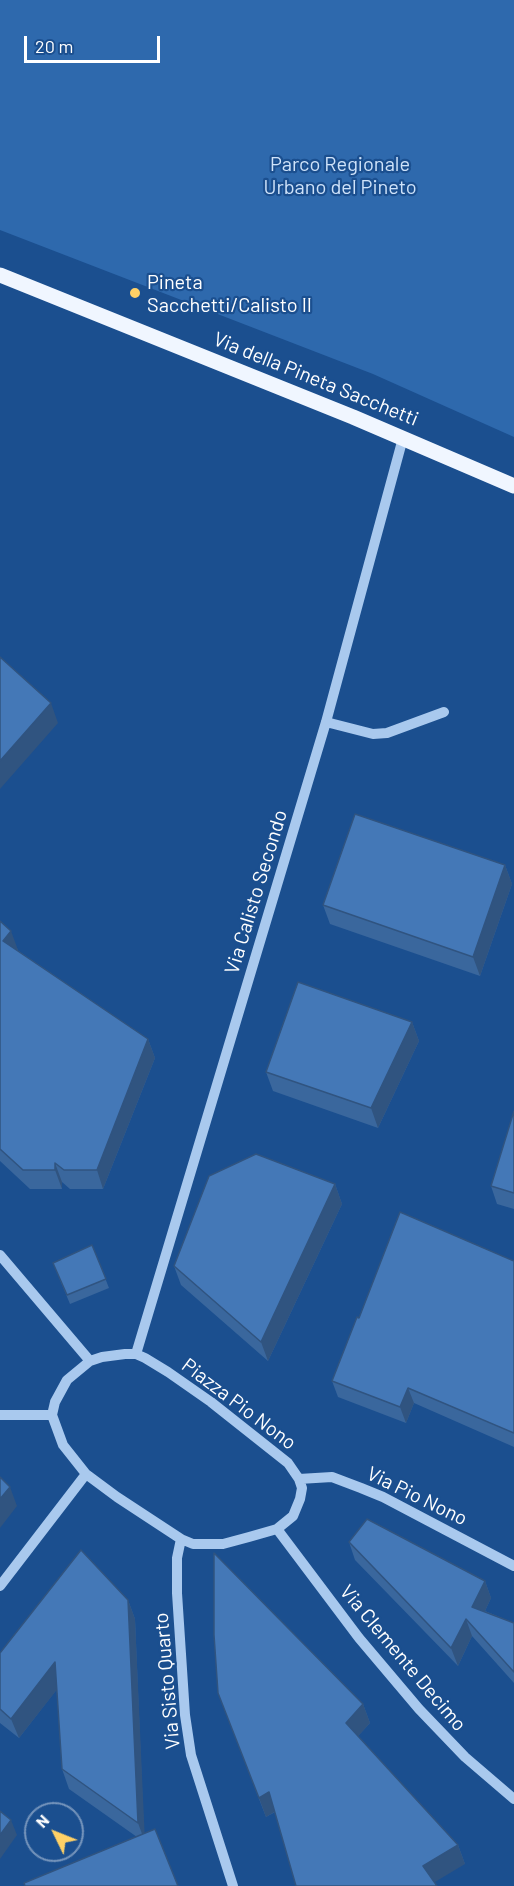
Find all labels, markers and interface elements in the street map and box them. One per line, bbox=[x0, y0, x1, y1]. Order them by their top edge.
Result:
scale bar bbox=[27, 24, 164, 62]
text: 20 m bbox=[35, 35, 73, 57]
park label: Parco Regionale Urbano del Pineto bbox=[263, 152, 417, 199]
place label: Pineta Sacchetti/Calisto II bbox=[147, 270, 312, 317]
marker: Pineta Sacchetti/Calisto II bbox=[128, 286, 142, 300]
street label: Via della Pineta Sacchetti bbox=[210, 327, 422, 431]
street label: Via Calisto Secondo bbox=[220, 807, 292, 977]
street label: Piazza Pio Nono bbox=[177, 1353, 301, 1455]
street label: Via Pio Nono bbox=[363, 1461, 471, 1531]
street label: Via Clemente Decimo bbox=[335, 1580, 471, 1736]
street label: Via Sisto Quarto bbox=[149, 1612, 185, 1750]
north arrow bbox=[24, 1802, 84, 1862]
text: N bbox=[31, 1810, 53, 1831]

